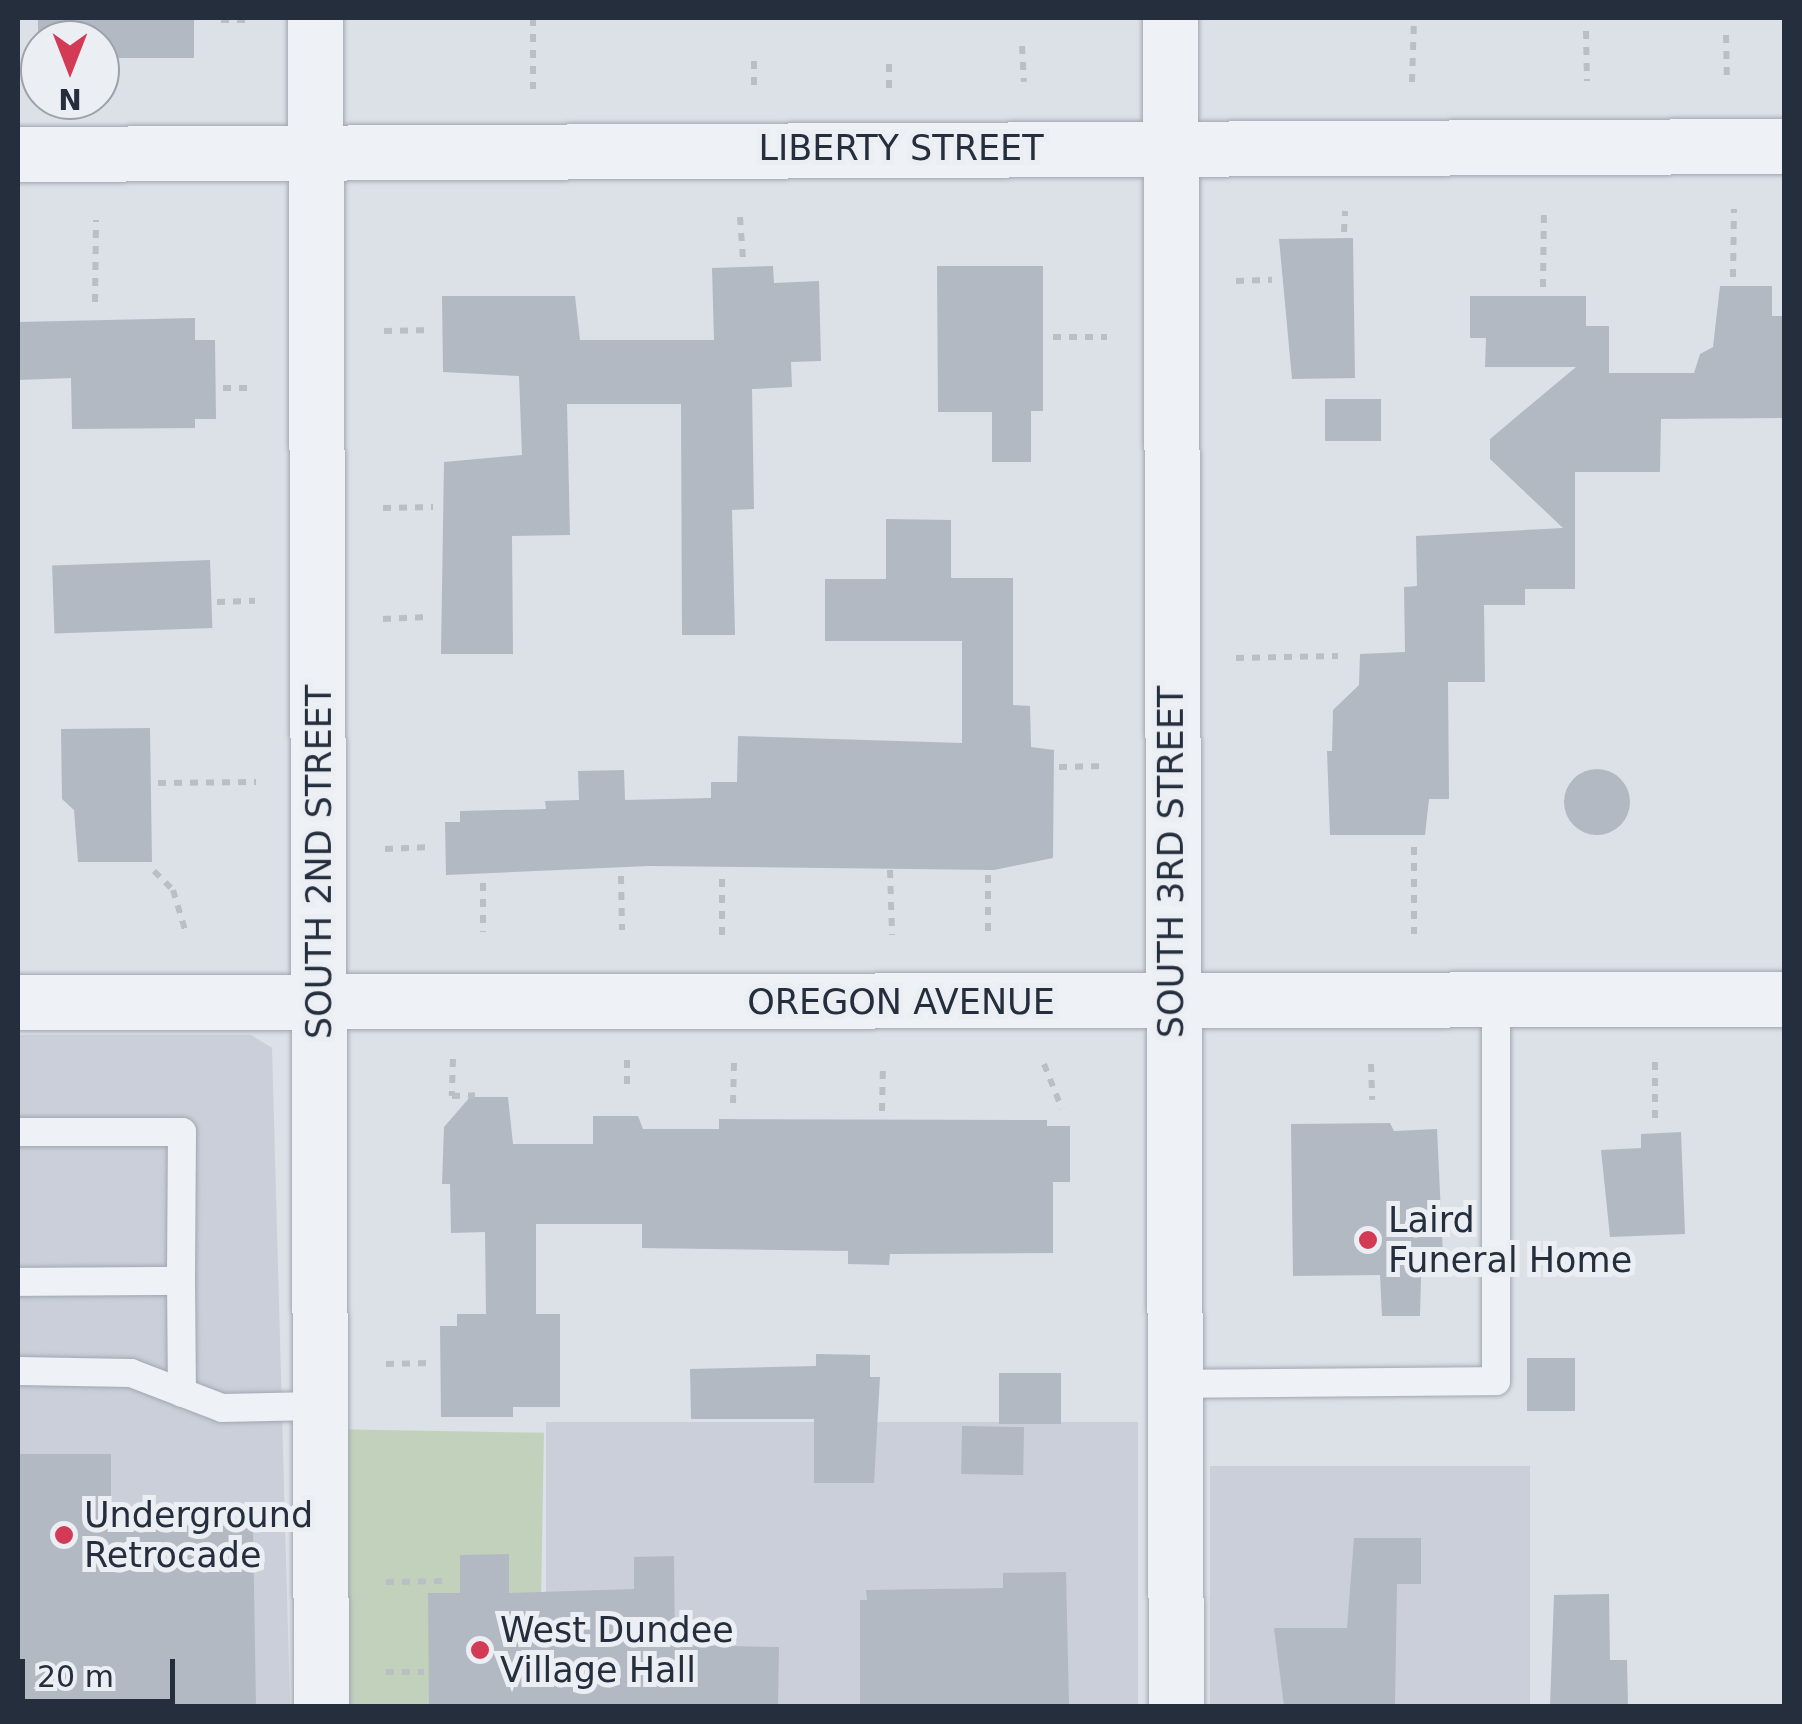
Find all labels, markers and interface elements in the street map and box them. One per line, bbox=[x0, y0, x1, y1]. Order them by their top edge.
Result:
north arrow bbox=[20, 20, 120, 120]
text: N bbox=[58, 82, 82, 115]
street label: LIBERTY STREET bbox=[758, 127, 1044, 169]
street label: SOUTH 2ND STREET bbox=[298, 685, 340, 1039]
street label: SOUTH 3RD STREET bbox=[1150, 686, 1192, 1038]
street label: OREGON AVENUE bbox=[747, 981, 1055, 1023]
place label: Laird Funeral Home bbox=[1388, 1199, 1632, 1281]
marker: Laird Funeral Home bbox=[1357, 1229, 1379, 1251]
place label: Underground Retrocade bbox=[84, 1494, 313, 1576]
marker: Underground Retrocade bbox=[53, 1524, 75, 1546]
place label: West Dundee Village Hall bbox=[500, 1609, 734, 1691]
scale bar bbox=[25, 1639, 180, 1701]
marker: West Dundee Village Hall bbox=[469, 1639, 491, 1661]
text: 20 m bbox=[37, 1659, 114, 1694]

